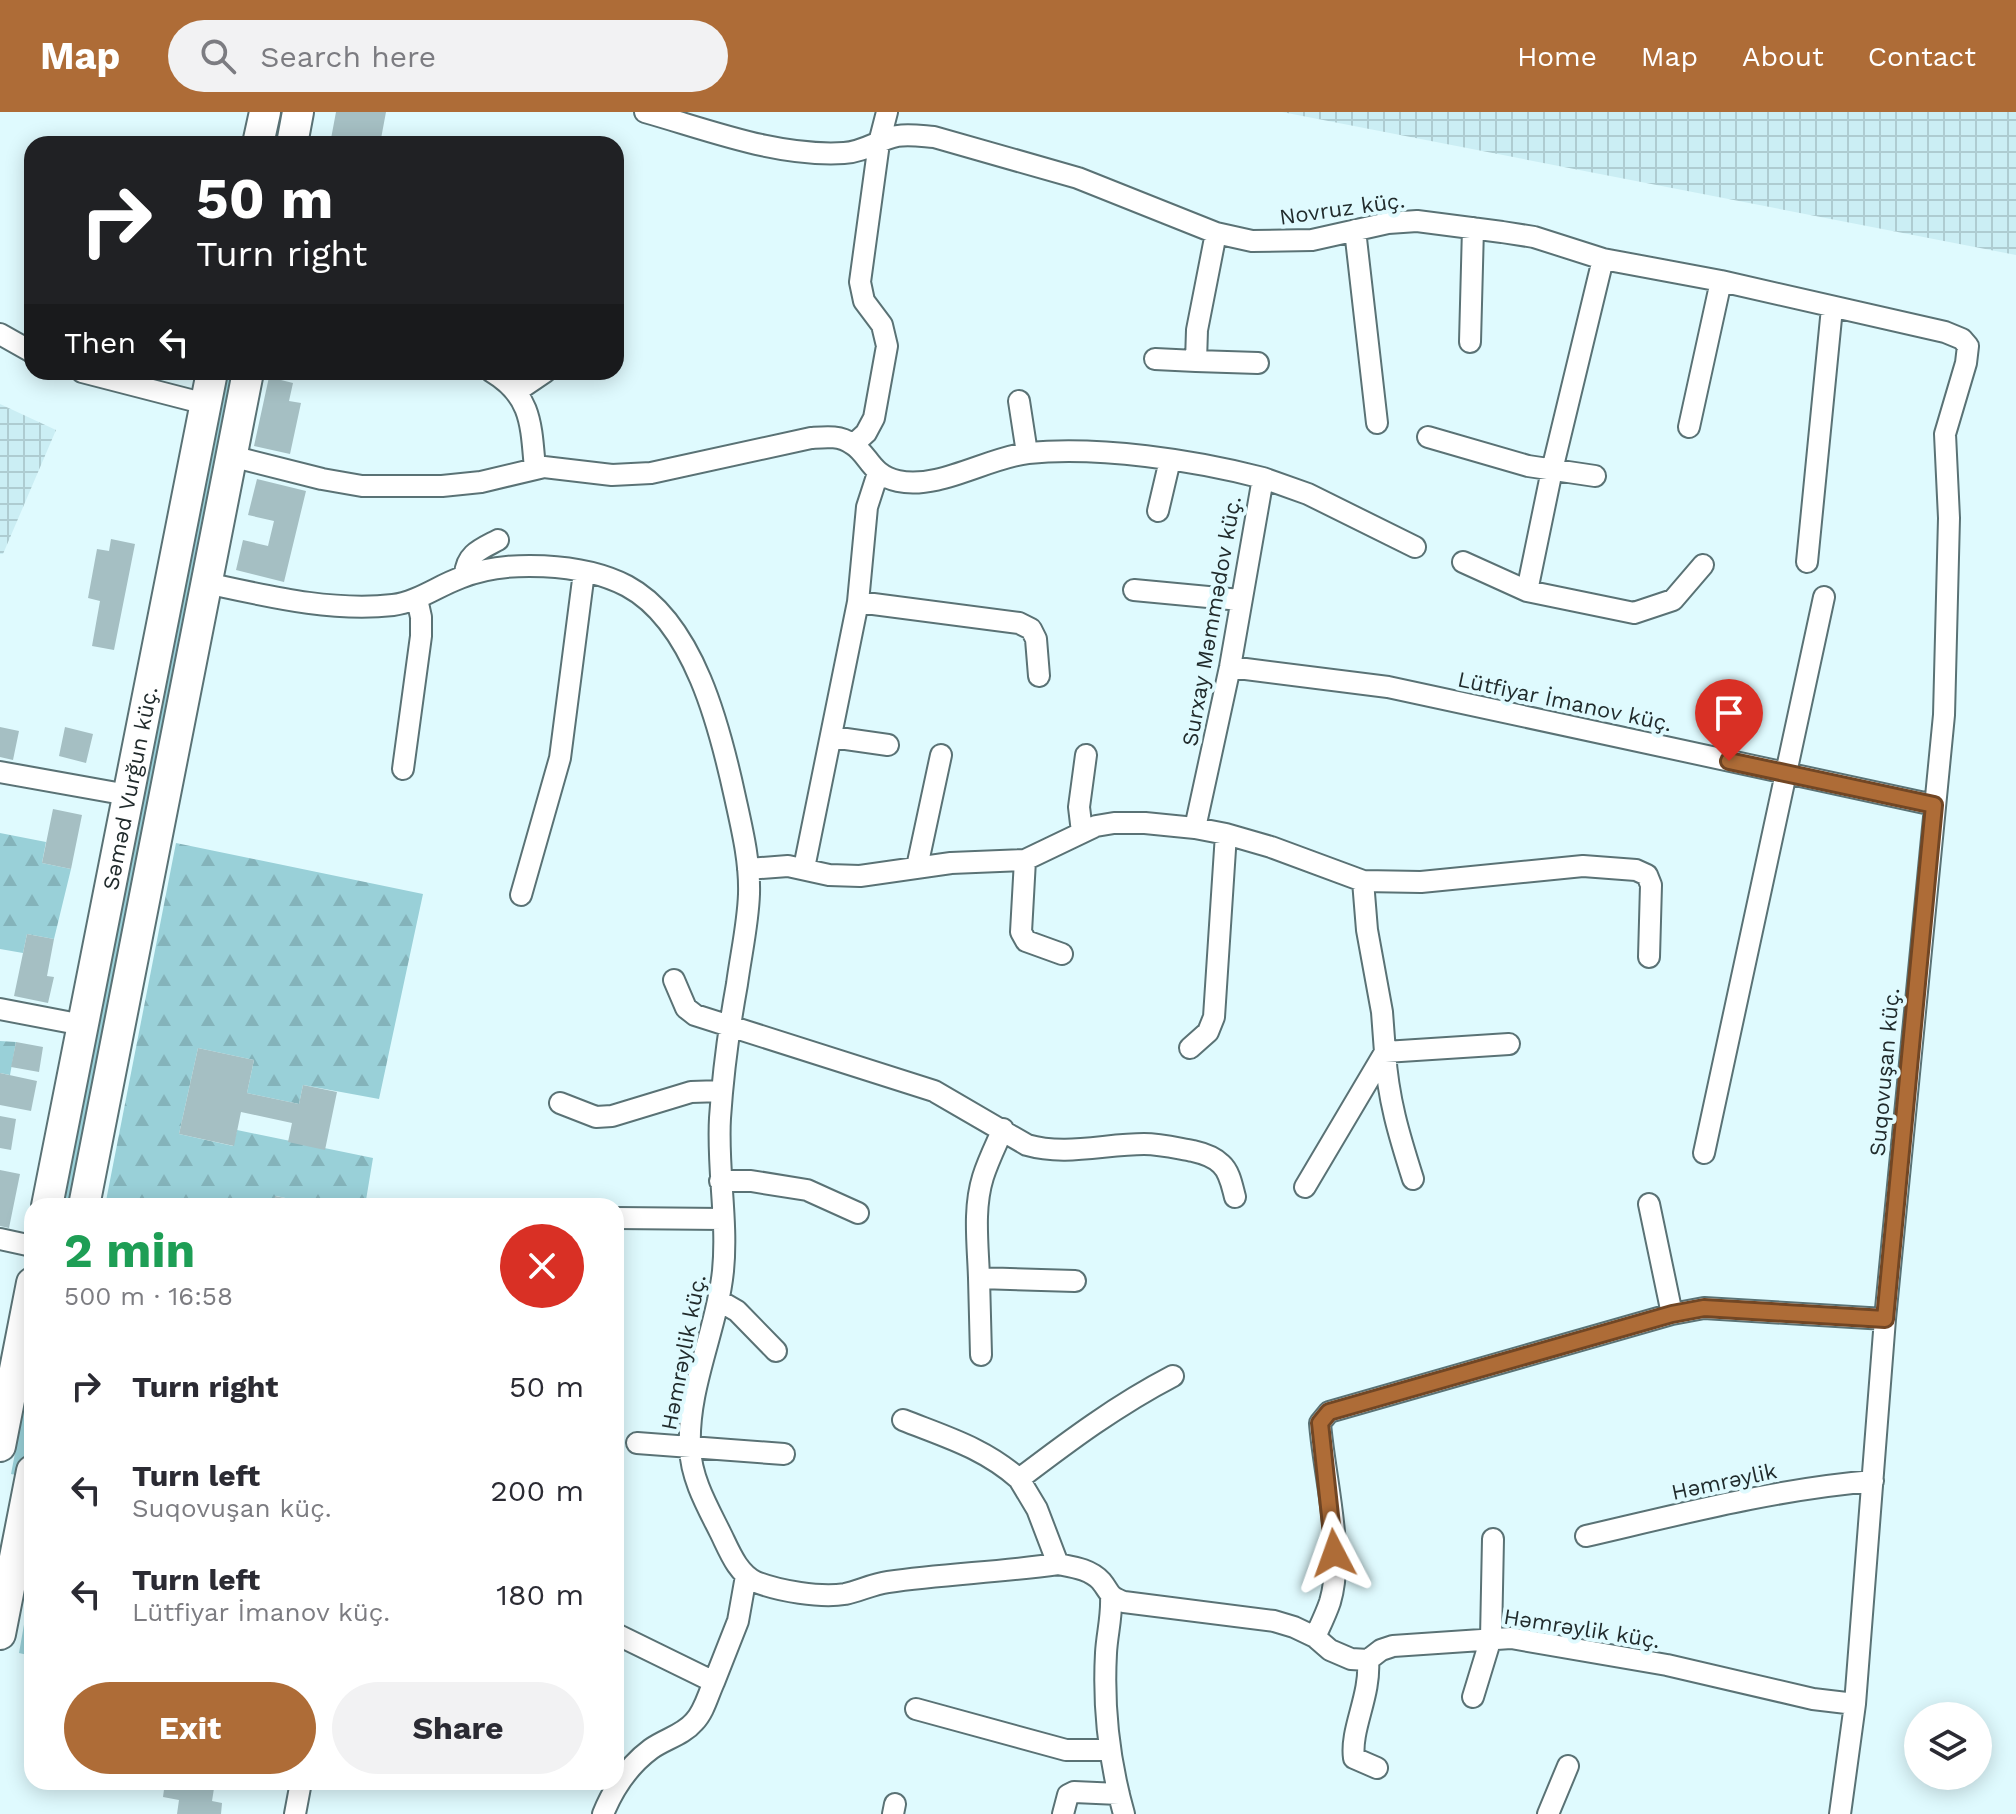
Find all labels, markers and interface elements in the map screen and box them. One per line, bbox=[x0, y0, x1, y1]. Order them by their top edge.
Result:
search box bbox=[168, 20, 728, 92]
text: Map bbox=[40, 34, 120, 78]
icon: search bbox=[196, 34, 240, 78]
text: Search here bbox=[260, 39, 436, 74]
text: Home bbox=[1517, 40, 1597, 73]
text: Map bbox=[1641, 40, 1698, 73]
text: About bbox=[1742, 40, 1824, 73]
text: Contact bbox=[1868, 40, 1976, 73]
text: 50 m bbox=[196, 166, 333, 232]
icon: right bbox=[64, 168, 168, 272]
street label: Novruz küç. bbox=[1278, 187, 1407, 230]
text: Turn right bbox=[196, 233, 367, 275]
icon: left bbox=[152, 320, 196, 364]
text: Then bbox=[64, 325, 136, 360]
street label: Surxay Məmmədov küç. bbox=[1177, 494, 1246, 748]
street label: Lütfiyar İmanov küç. bbox=[1455, 667, 1674, 736]
pin bbox=[1695, 679, 1763, 761]
street label: Səməd Vurğun küç. bbox=[98, 684, 163, 892]
icon: arrive bbox=[1707, 691, 1751, 735]
street label: Suqovuşan küç. bbox=[1865, 987, 1904, 1157]
text: 2 min bbox=[64, 1222, 195, 1279]
button: close bbox=[500, 1224, 584, 1308]
street label: Həmrəylik küç. bbox=[656, 1272, 711, 1432]
text: 500 m · 16:58 bbox=[64, 1281, 233, 1311]
icon: right bbox=[64, 1364, 108, 1408]
text: Turn right bbox=[132, 1369, 278, 1404]
text: 50 m bbox=[509, 1369, 584, 1404]
text: Turn left bbox=[132, 1458, 260, 1493]
street label: Həmrəylik bbox=[1669, 1458, 1779, 1505]
icon: left bbox=[64, 1468, 108, 1512]
text: 200 m bbox=[490, 1473, 584, 1508]
text: Suqovuşan küç. bbox=[132, 1493, 332, 1523]
position arrow bbox=[1292, 1511, 1376, 1595]
text: Turn left bbox=[132, 1562, 260, 1597]
icon: left bbox=[64, 1572, 108, 1616]
text: 180 m bbox=[496, 1577, 584, 1612]
text: Lütfiyar İmanov küç. bbox=[132, 1597, 390, 1627]
street label: Həmrəylik küç. bbox=[1502, 1604, 1662, 1653]
button: Exit bbox=[64, 1682, 316, 1774]
button: Share bbox=[332, 1682, 584, 1774]
map controls bbox=[1904, 1702, 1992, 1790]
button: layers bbox=[1904, 1702, 1992, 1790]

